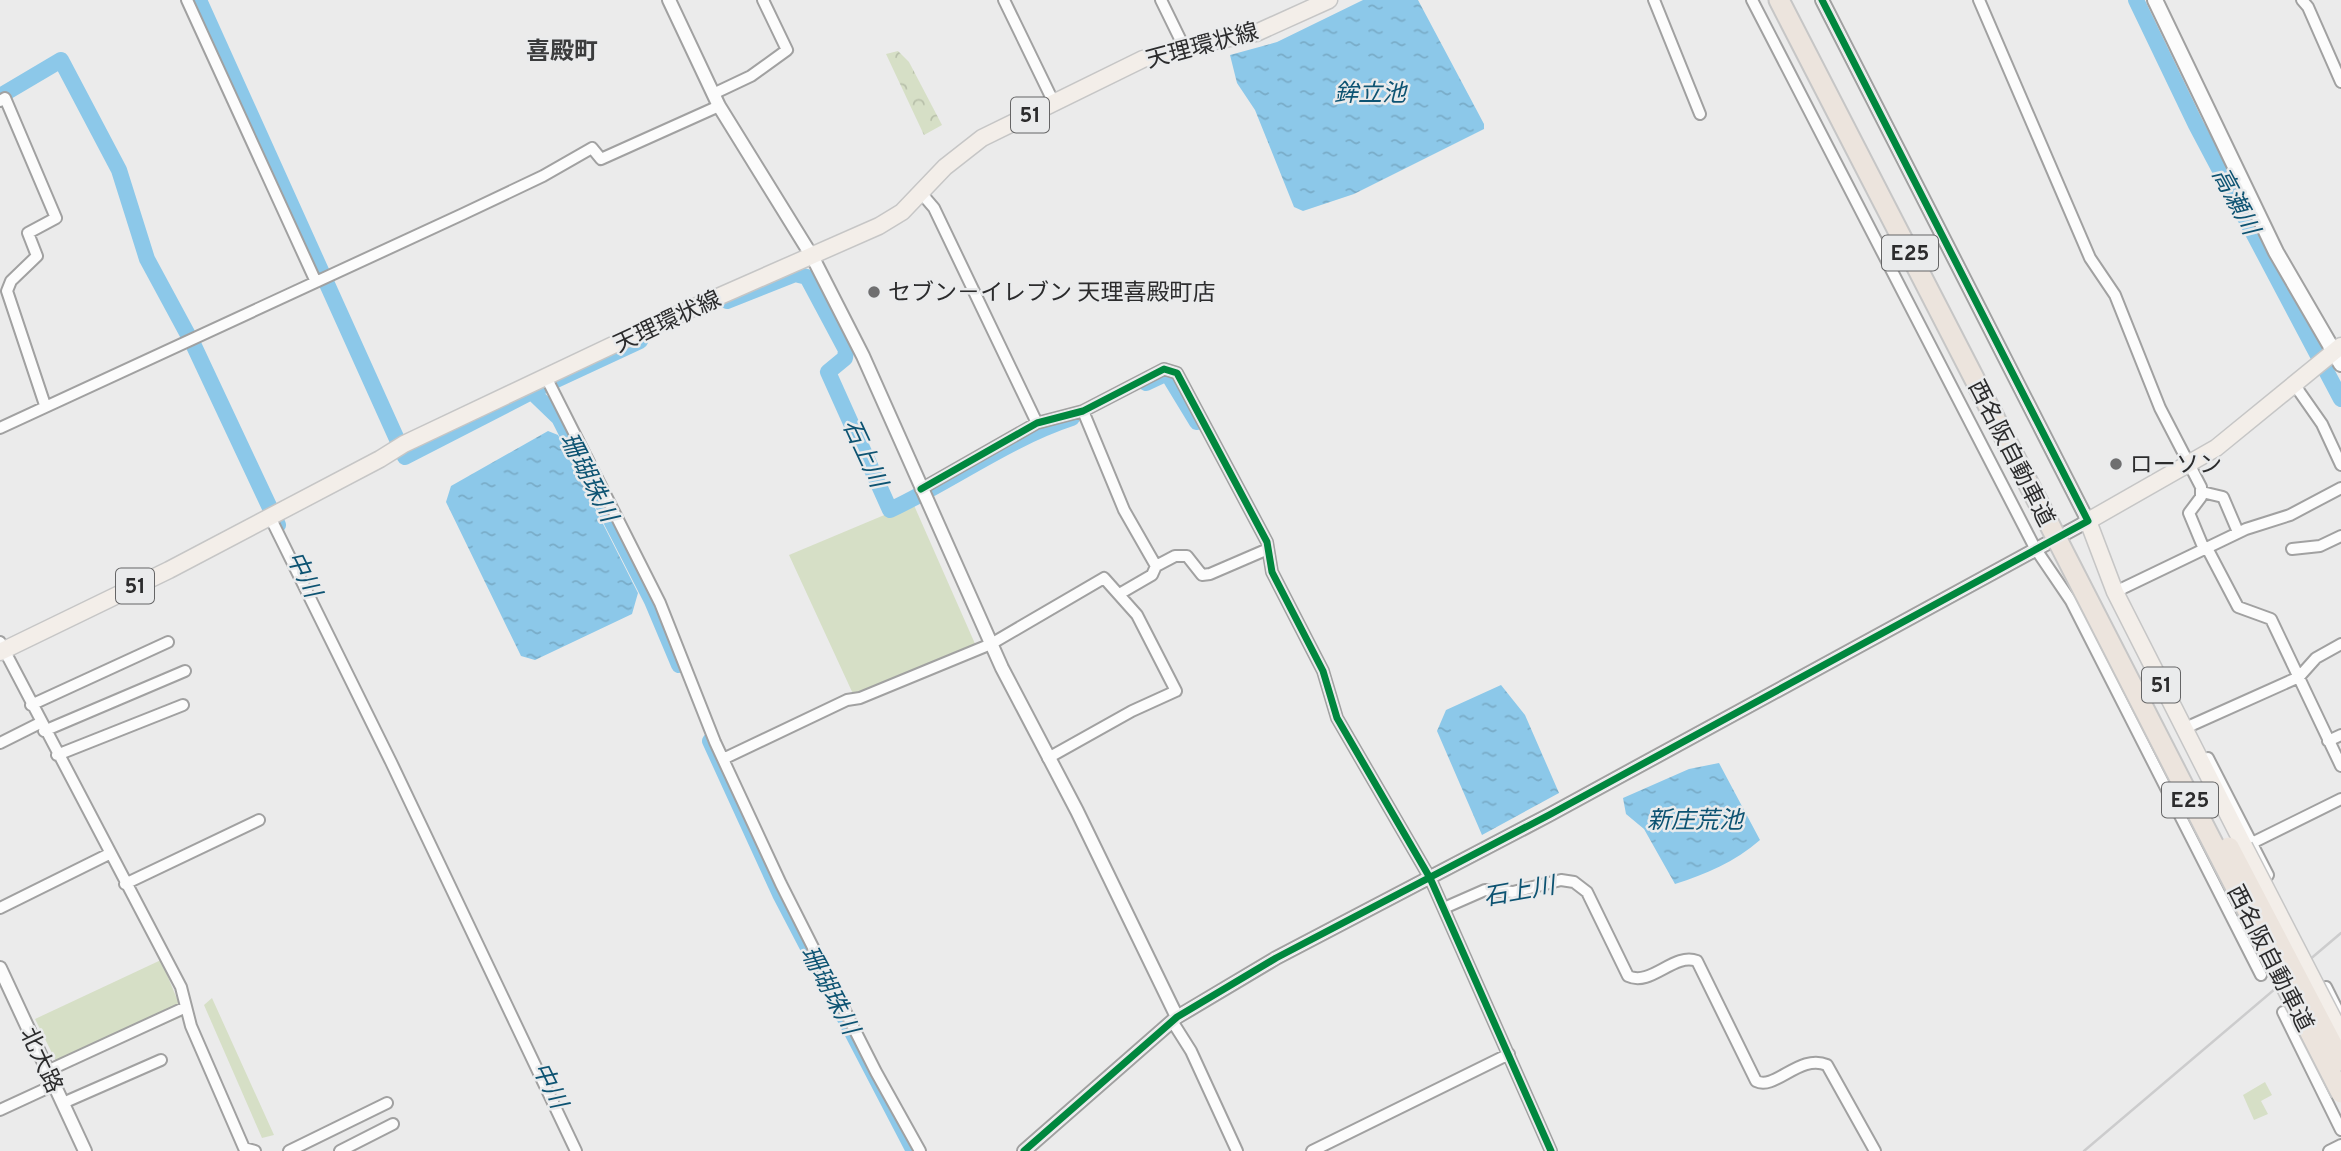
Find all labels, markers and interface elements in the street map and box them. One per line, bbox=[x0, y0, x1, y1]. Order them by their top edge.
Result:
street label: 天理環状線 bbox=[1143, 19, 1262, 76]
district label: 喜殿町 bbox=[526, 38, 598, 68]
water label: 鉾立池 bbox=[1334, 80, 1408, 110]
road number: 51 bbox=[1011, 97, 1049, 132]
water label: 高瀬川 bbox=[2204, 163, 2266, 243]
road number: E25 bbox=[1882, 236, 1938, 270]
place label: セブン－イレブン 天理喜殿町店 bbox=[888, 280, 1215, 309]
marker: セブン－イレブン 天理喜殿町店 bbox=[866, 284, 882, 300]
street label: 天理環状線 bbox=[610, 286, 726, 361]
street label: 西名阪自動車道 bbox=[1960, 376, 2059, 532]
water label: 石上川 bbox=[834, 415, 893, 496]
water label: 珊瑚珠川 bbox=[552, 428, 624, 530]
place label: ローソン bbox=[2130, 452, 2222, 481]
marker: ローソン bbox=[2108, 456, 2124, 472]
water label: 中川 bbox=[278, 547, 328, 606]
road number: 51 bbox=[116, 568, 154, 604]
road number: 51 bbox=[2142, 668, 2180, 702]
road number: E25 bbox=[2162, 782, 2218, 818]
water label: 新庄荒池 bbox=[1647, 807, 1745, 837]
water label: 石上川 bbox=[1481, 871, 1560, 914]
street label: 西名阪自動車道 bbox=[2219, 881, 2318, 1037]
water label: 珊瑚珠川 bbox=[792, 942, 865, 1043]
street label: 北大路 bbox=[12, 1024, 67, 1098]
water label: 中川 bbox=[524, 1058, 574, 1117]

